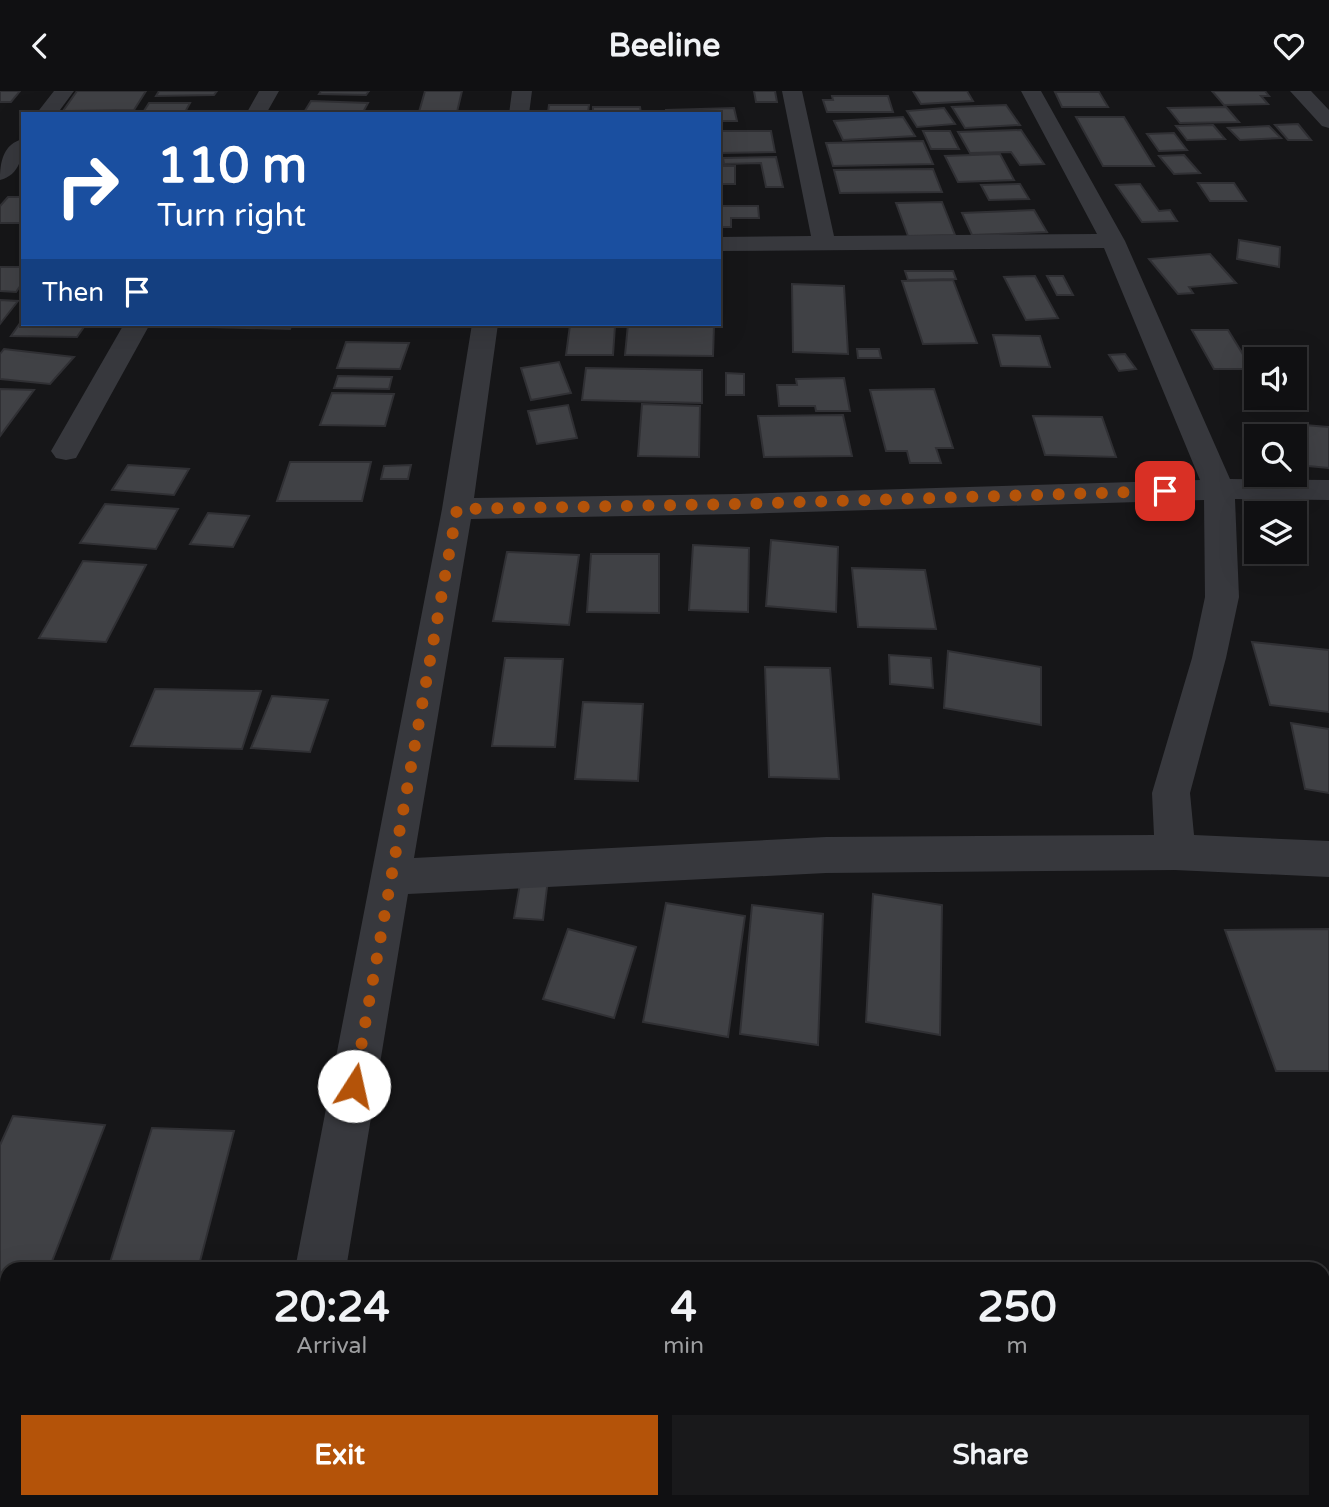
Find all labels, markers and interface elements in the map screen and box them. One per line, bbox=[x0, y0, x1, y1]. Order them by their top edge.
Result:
icon: back bbox=[21, 27, 59, 65]
text: Beeline bbox=[609, 27, 720, 65]
icon: heart bbox=[1270, 27, 1308, 65]
text: 110 m bbox=[157, 137, 307, 196]
icon: right bbox=[42, 140, 133, 231]
text: Turn right bbox=[157, 197, 306, 235]
icon: arrive bbox=[118, 273, 156, 311]
text: Then bbox=[42, 277, 104, 308]
map controls bbox=[1244, 347, 1307, 564]
button: sound bbox=[1244, 347, 1307, 410]
button: search bbox=[1244, 424, 1307, 487]
pin bbox=[1135, 461, 1195, 521]
icon: arrive bbox=[1146, 472, 1184, 510]
button: layers bbox=[1244, 501, 1307, 564]
position arrow bbox=[317, 1049, 391, 1123]
text: 20:24 bbox=[273, 1282, 390, 1333]
text: 4 bbox=[670, 1282, 697, 1333]
text: 250 bbox=[977, 1282, 1057, 1333]
text: Arrival bbox=[296, 1332, 367, 1360]
text: min bbox=[663, 1332, 704, 1360]
text: m bbox=[1006, 1332, 1028, 1360]
button: Exit bbox=[21, 1415, 658, 1495]
button: Share bbox=[672, 1415, 1309, 1495]

